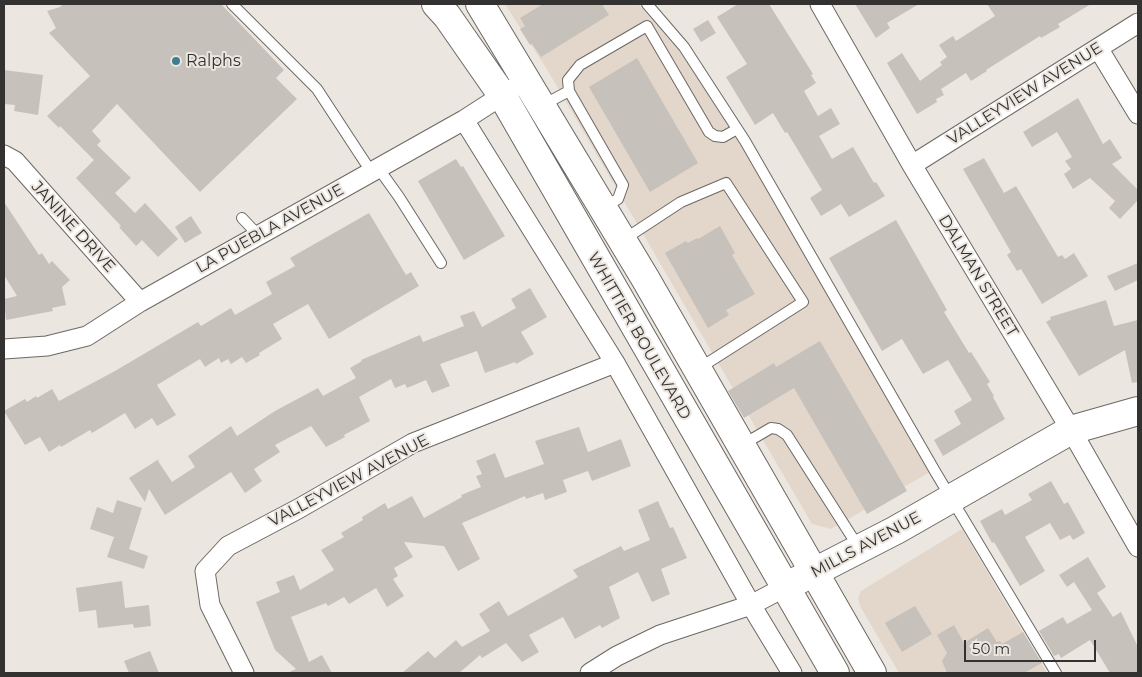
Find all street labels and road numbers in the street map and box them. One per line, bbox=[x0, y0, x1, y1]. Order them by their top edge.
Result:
street label: VALLEYVIEW AVENUE bbox=[944, 39, 1106, 149]
street label: JANINE DRIVE bbox=[27, 177, 119, 277]
street label: LA PUEBLA AVENUE bbox=[193, 180, 347, 278]
street label: DALMAN STREET bbox=[934, 212, 1022, 340]
street label: WHITTIER BOULEVARD bbox=[583, 249, 695, 423]
street label: VALLEYVIEW AVENUE bbox=[266, 431, 432, 531]
street label: MILLS AVENUE bbox=[808, 508, 924, 582]

